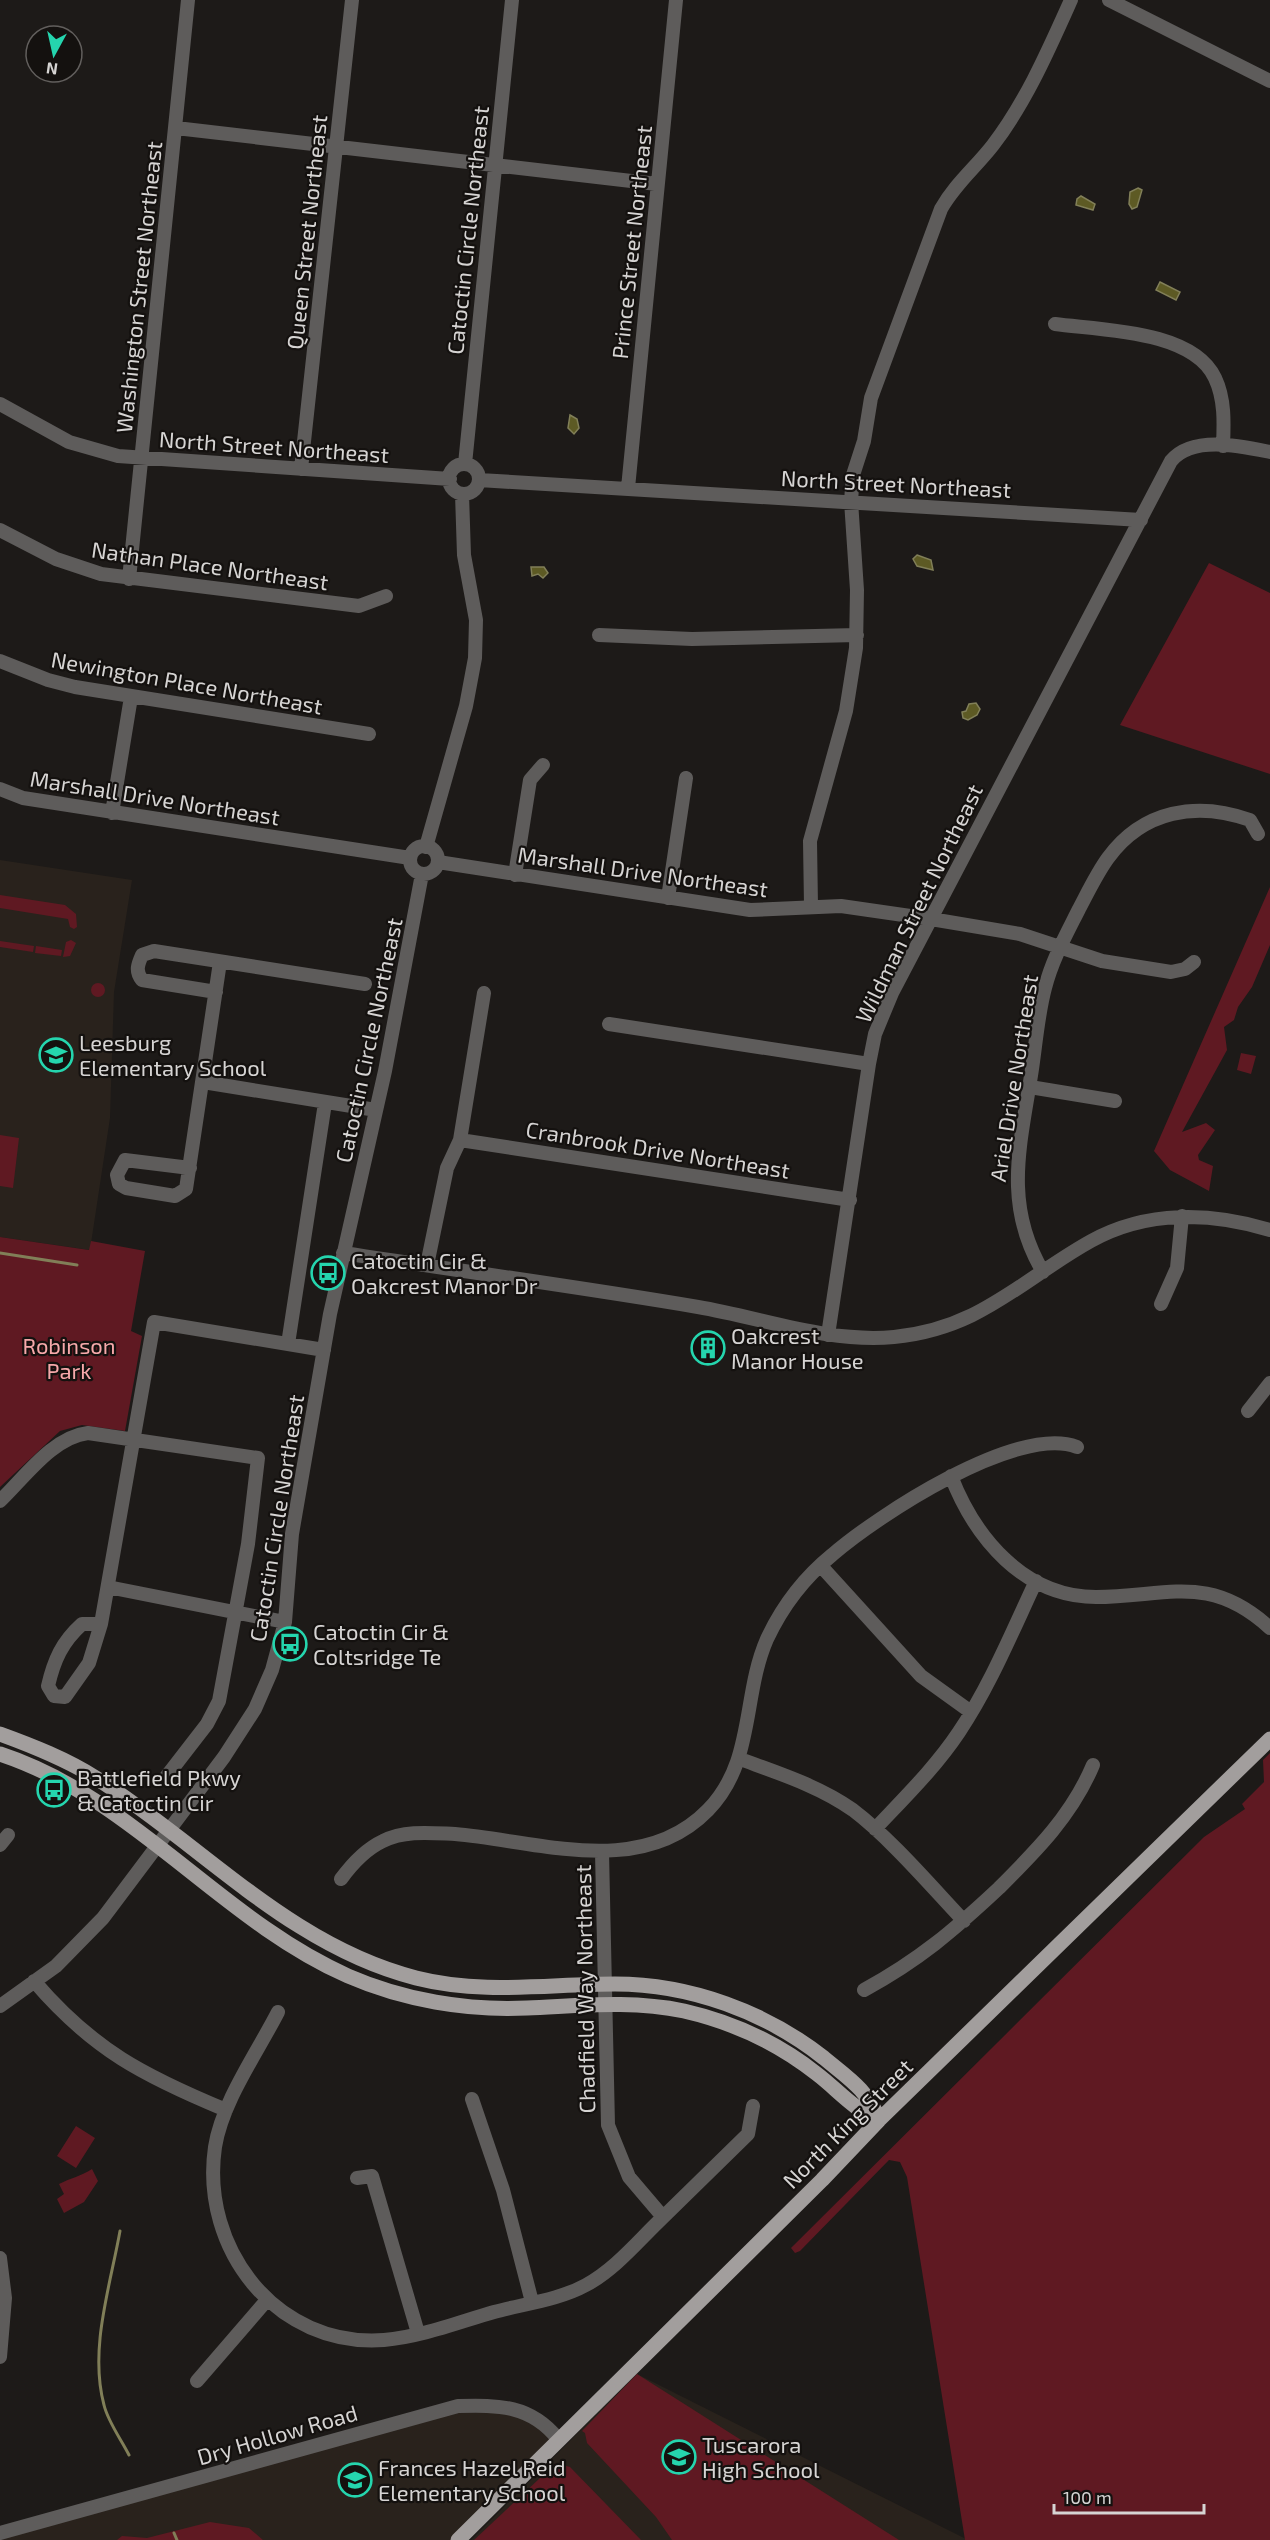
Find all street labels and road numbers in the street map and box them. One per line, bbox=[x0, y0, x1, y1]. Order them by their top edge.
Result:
street label: Catoctin Circle Northeast bbox=[441, 104, 493, 356]
street label: Queen Street Northeast bbox=[281, 113, 332, 351]
street label: Prince Street Northeast bbox=[606, 124, 656, 360]
street label: Washington Street Northeast bbox=[110, 140, 166, 434]
street label: North Street Northeast bbox=[158, 425, 390, 467]
street label: North Street Northeast bbox=[780, 464, 1012, 502]
street label: Nathan Place Northeast bbox=[90, 536, 330, 594]
street label: Newington Place Northeast bbox=[49, 645, 325, 719]
street label: Marshall Drive Northeast bbox=[28, 764, 282, 830]
street label: Wildman Street Northeast bbox=[849, 780, 987, 1026]
street label: Marshall Drive Northeast bbox=[516, 841, 770, 901]
street label: Catoctin Circle Northeast bbox=[329, 915, 407, 1165]
street label: Ariel Drive Northeast bbox=[984, 973, 1042, 1183]
street label: Cranbrook Drive Northeast bbox=[524, 1115, 792, 1183]
street label: Catoctin Circle Northeast bbox=[244, 1393, 308, 1643]
street label: Chadfield Way Northeast bbox=[569, 1864, 599, 2114]
street label: North King Street bbox=[777, 2053, 917, 2193]
street label: Dry Hollow Road bbox=[194, 2399, 360, 2469]

